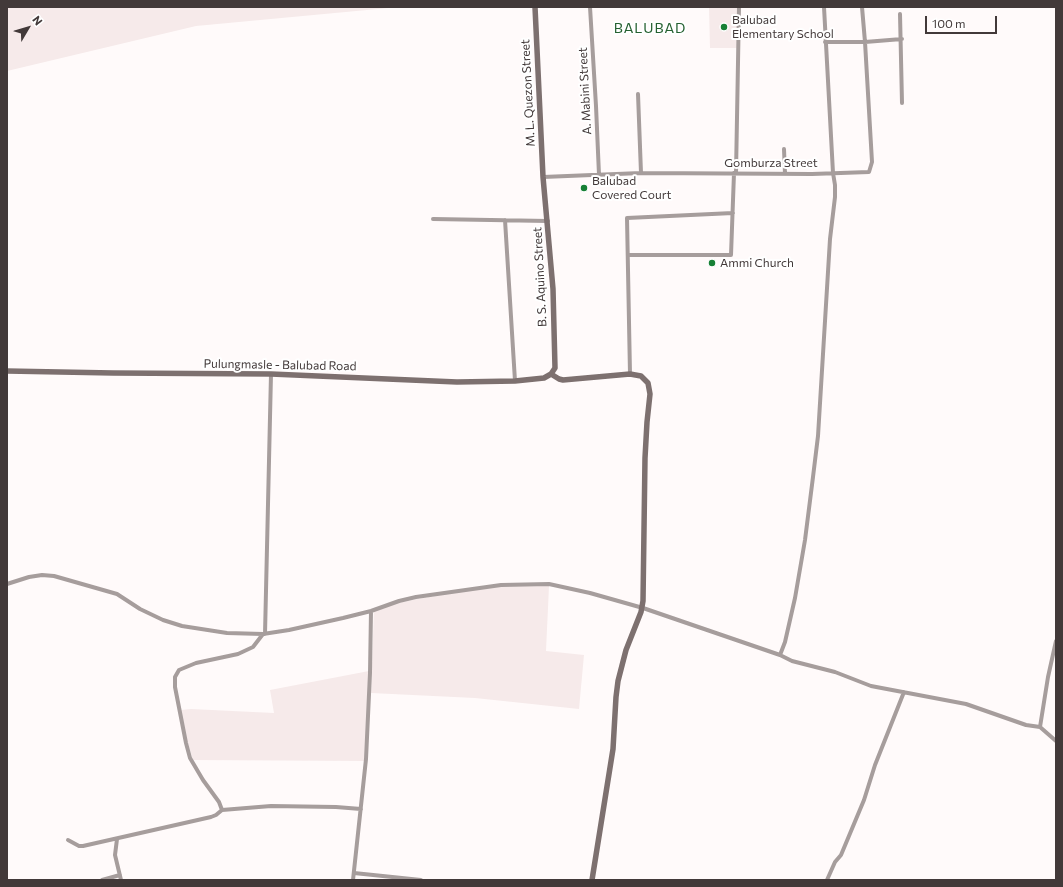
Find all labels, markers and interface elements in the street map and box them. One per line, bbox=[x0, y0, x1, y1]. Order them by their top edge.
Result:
north arrow bbox=[8, 8, 48, 48]
scale bar bbox=[927, 8, 999, 34]
text: N bbox=[30, 13, 46, 28]
place label: Balubad Elementary School bbox=[732, 13, 834, 41]
text: 100 m bbox=[932, 16, 966, 30]
district label: BALUBAD bbox=[614, 20, 686, 36]
marker: Balubad Elementary School bbox=[719, 22, 729, 32]
street label: M. L. Quezon Street bbox=[518, 39, 538, 147]
street label: A. Mabini Street bbox=[576, 47, 594, 135]
street label: Gomburza Street bbox=[724, 156, 818, 170]
place label: Balubad Covered Court bbox=[592, 174, 671, 202]
marker: Balubad Covered Court bbox=[579, 183, 589, 193]
street label: B. S. Aquino Street bbox=[530, 227, 550, 327]
place label: Ammi Church bbox=[720, 256, 794, 270]
marker: Ammi Church bbox=[707, 258, 717, 268]
street label: Pulungmasle - Balubad Road bbox=[203, 356, 357, 374]

